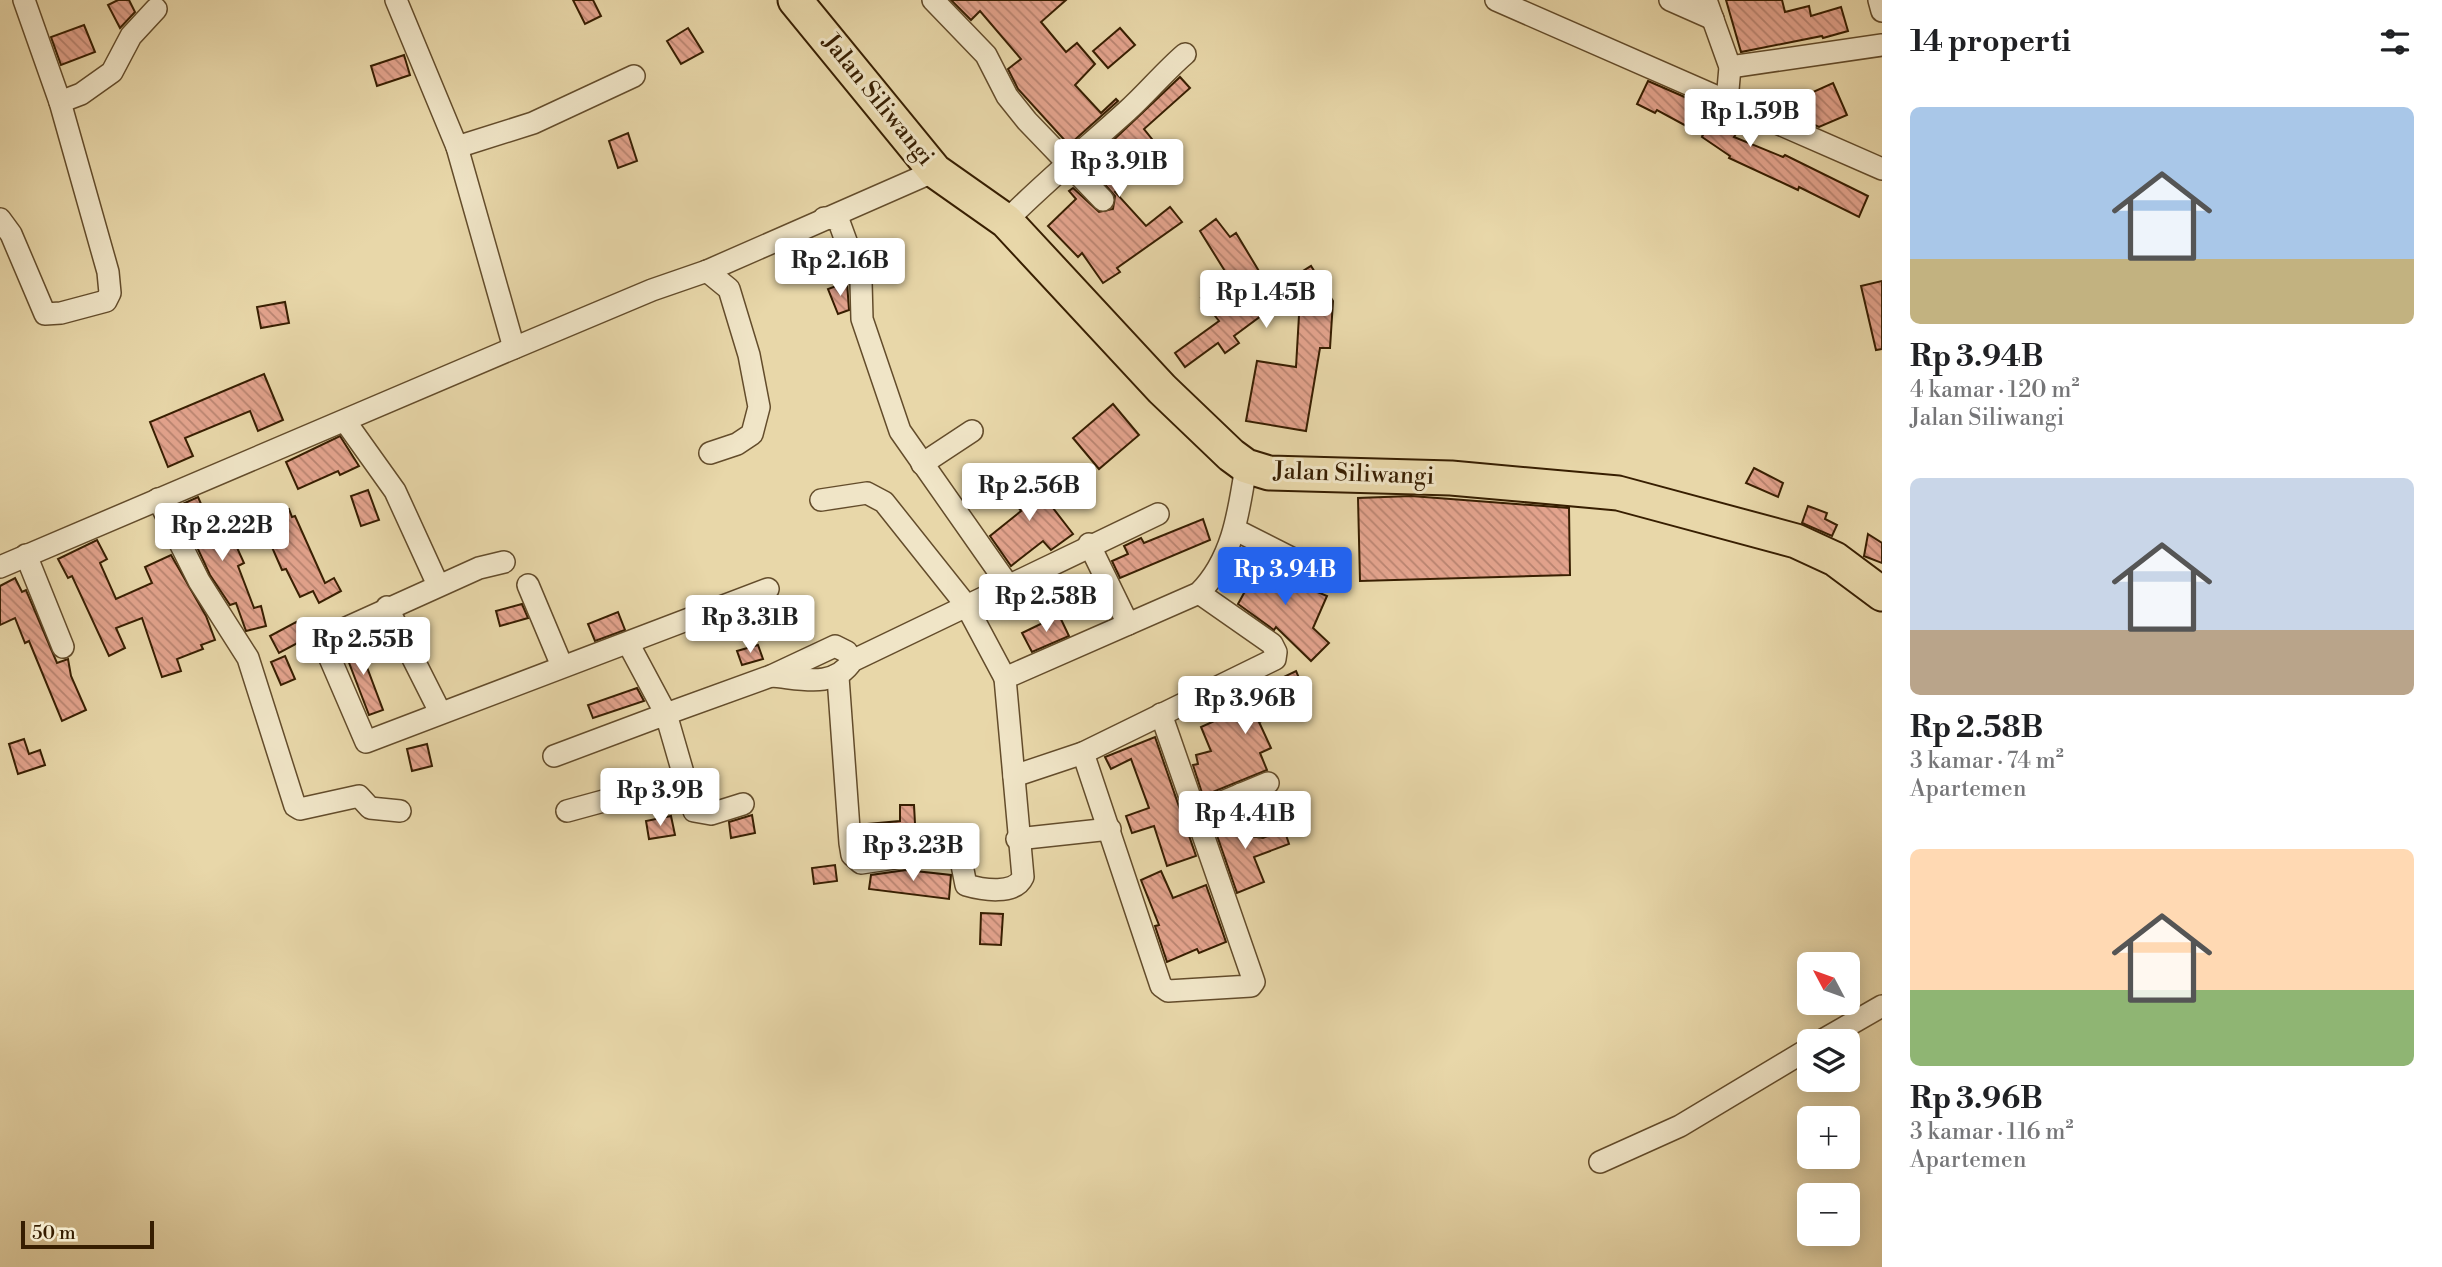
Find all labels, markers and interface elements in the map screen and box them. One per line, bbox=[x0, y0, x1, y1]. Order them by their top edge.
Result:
text: 14 properti bbox=[1910, 23, 2071, 61]
icon: filters bbox=[2376, 23, 2414, 61]
street label: Jalan Siliwangi bbox=[815, 27, 940, 172]
pin: Rp 1.59B bbox=[1678, 90, 1822, 149]
text: Rp 1.59B bbox=[1701, 98, 1799, 126]
pin: Rp 3.91B bbox=[1047, 140, 1191, 199]
text: Rp 3.91B bbox=[1070, 148, 1168, 176]
icon: home bbox=[2099, 153, 2225, 279]
pin: Rp 2.16B bbox=[768, 238, 912, 298]
text: Rp 2.16B bbox=[791, 247, 889, 275]
pin: Rp 1.45B bbox=[1194, 270, 1338, 330]
text: Rp 1.45B bbox=[1216, 279, 1316, 307]
text: Rp 3.94B bbox=[1910, 338, 2044, 376]
text: 4 kamar · 120 m² bbox=[1910, 376, 2080, 404]
text: Jalan Siliwangi bbox=[1910, 404, 2064, 432]
street label: Jalan Siliwangi bbox=[1272, 456, 1435, 492]
pin: Rp 2.56B bbox=[957, 463, 1101, 523]
text: Rp 2.56B bbox=[978, 472, 1080, 500]
pin: Rp 2.22B bbox=[150, 504, 294, 563]
text: Rp 2.22B bbox=[171, 512, 273, 540]
icon: home bbox=[2099, 524, 2225, 650]
pin: Rp 3.94B bbox=[1213, 548, 1357, 607]
text: Rp 3.94B bbox=[1234, 556, 1336, 584]
pin: Rp 2.58B bbox=[974, 574, 1118, 634]
text: Rp 2.58B bbox=[995, 583, 1097, 611]
pin: Rp 3.31B bbox=[678, 596, 822, 655]
text: Rp 3.31B bbox=[701, 604, 799, 632]
pin: Rp 2.55B bbox=[291, 618, 435, 677]
text: Rp 2.55B bbox=[312, 626, 414, 654]
pin: Rp 3.96B bbox=[1173, 676, 1317, 736]
text: Rp 3.96B bbox=[1194, 685, 1296, 713]
text: Rp 2.58B bbox=[1910, 709, 2043, 747]
text: 3 kamar · 74 m² bbox=[1910, 747, 2064, 775]
pin: Rp 3.9B bbox=[595, 768, 725, 828]
text: Apartemen bbox=[1910, 775, 2026, 803]
text: Rp 3.9B bbox=[616, 777, 704, 805]
pin: Rp 4.41B bbox=[1173, 792, 1317, 851]
text: Rp 4.41B bbox=[1195, 800, 1295, 828]
pin: Rp 3.23B bbox=[841, 824, 985, 883]
text: Rp 3.23B bbox=[863, 832, 963, 860]
icon: home bbox=[2099, 895, 2225, 1021]
north arrow bbox=[1797, 952, 1860, 1015]
map controls bbox=[1797, 952, 1860, 1246]
button: layers bbox=[1797, 1029, 1860, 1092]
text: Rp 3.96B bbox=[1910, 1080, 2043, 1118]
button: + bbox=[1797, 1106, 1860, 1169]
text: 3 kamar · 116 m² bbox=[1910, 1118, 2073, 1146]
text: Apartemen bbox=[1910, 1146, 2026, 1174]
button: − bbox=[1797, 1183, 1860, 1246]
scale bar bbox=[21, 1218, 154, 1250]
text: 50 m bbox=[32, 1221, 76, 1245]

